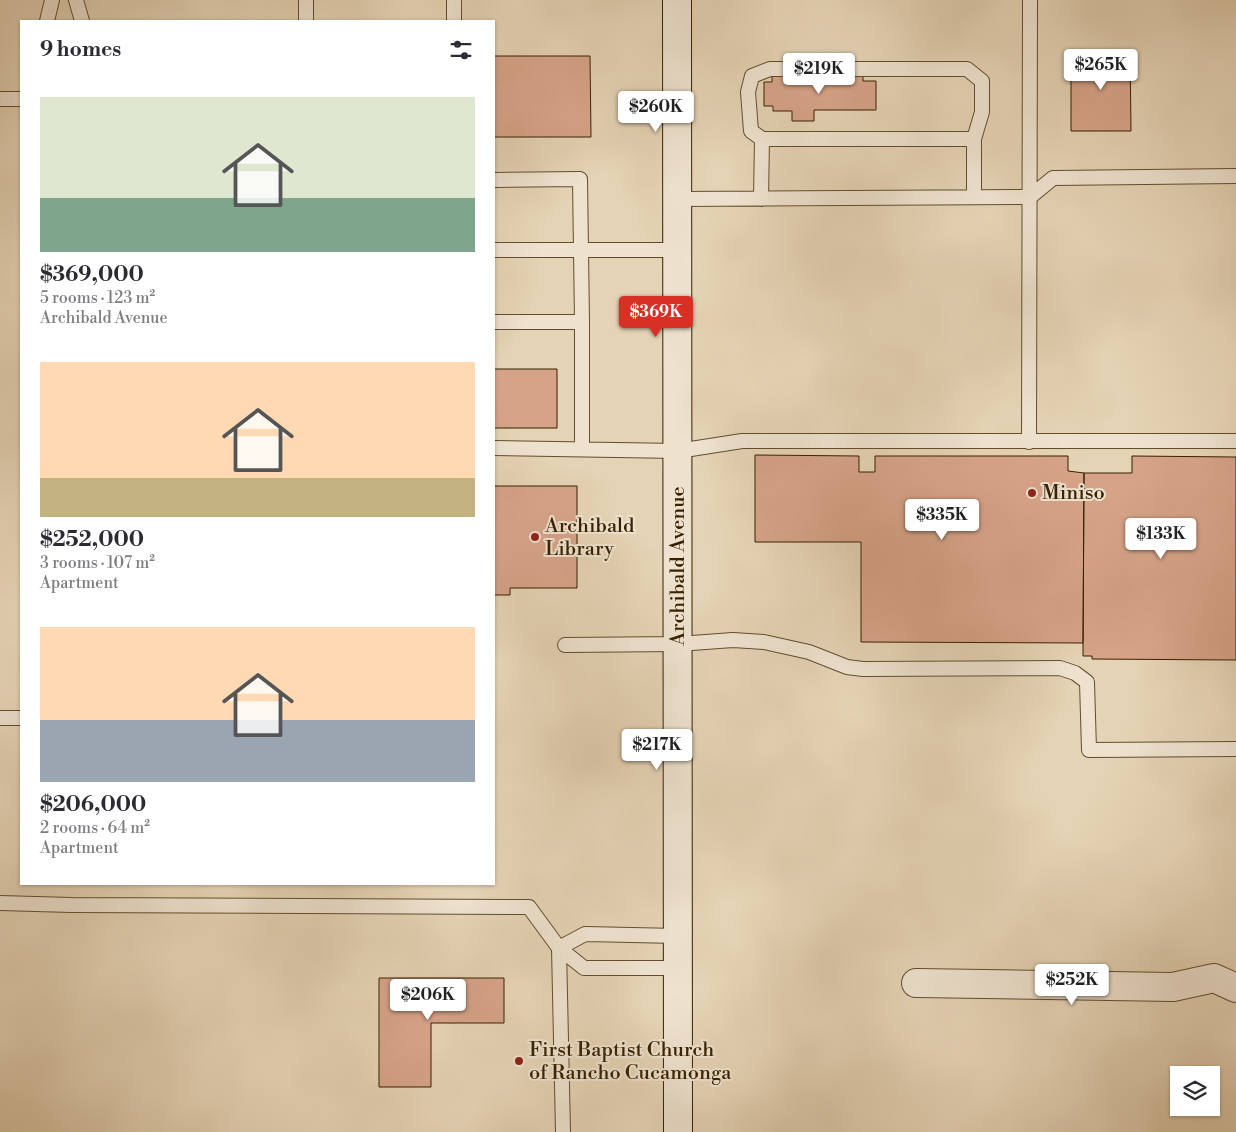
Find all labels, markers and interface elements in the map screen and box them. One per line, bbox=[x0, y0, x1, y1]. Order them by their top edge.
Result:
icon: filters bbox=[447, 36, 475, 64]
text: 9 homes bbox=[40, 37, 121, 63]
pin: $265K bbox=[1066, 48, 1136, 91]
pin: $219K bbox=[784, 52, 854, 95]
text: $265K bbox=[1075, 55, 1127, 75]
text: $219K bbox=[794, 59, 844, 79]
pin: $260K bbox=[621, 90, 691, 133]
text: $260K bbox=[629, 97, 683, 117]
icon: home bbox=[213, 130, 303, 220]
text: $369,000 bbox=[40, 262, 144, 288]
text: 5 rooms · 123 m² bbox=[40, 288, 155, 308]
pin: $369K bbox=[621, 296, 691, 338]
text: $369K bbox=[630, 302, 682, 322]
text: Archibald Avenue bbox=[40, 308, 168, 328]
icon: home bbox=[213, 395, 303, 485]
place label: Miniso bbox=[1042, 481, 1105, 506]
street label: Archibald Avenue bbox=[666, 486, 691, 647]
marker: Miniso bbox=[1026, 487, 1038, 499]
pin: $335K bbox=[907, 498, 977, 541]
text: $335K bbox=[916, 505, 968, 525]
place label: Archibald Library bbox=[544, 514, 635, 562]
pin: $133K bbox=[1126, 518, 1196, 560]
text: $133K bbox=[1136, 524, 1186, 544]
text: $252,000 bbox=[40, 527, 144, 553]
marker: Archibald Library bbox=[529, 531, 541, 543]
text: 3 rooms · 107 m² bbox=[40, 553, 155, 573]
text: Apartment bbox=[40, 573, 119, 593]
icon: home bbox=[213, 660, 303, 750]
pin: $217K bbox=[622, 728, 692, 771]
text: $217K bbox=[633, 735, 681, 755]
text: $206,000 bbox=[40, 792, 146, 818]
text: 2 rooms · 64 m² bbox=[40, 818, 150, 838]
text: Apartment bbox=[40, 838, 119, 858]
pin: $252K bbox=[1037, 964, 1107, 1006]
text: $252K bbox=[1046, 970, 1098, 990]
pin: $206K bbox=[393, 978, 463, 1021]
text: $206K bbox=[401, 985, 455, 1005]
place label: First Baptist Church of Rancho Cucamonga bbox=[529, 1038, 732, 1086]
marker: First Baptist Church of Rancho Cucamonga bbox=[513, 1055, 525, 1067]
map controls bbox=[1170, 1066, 1220, 1116]
button: layers bbox=[1170, 1066, 1220, 1116]

